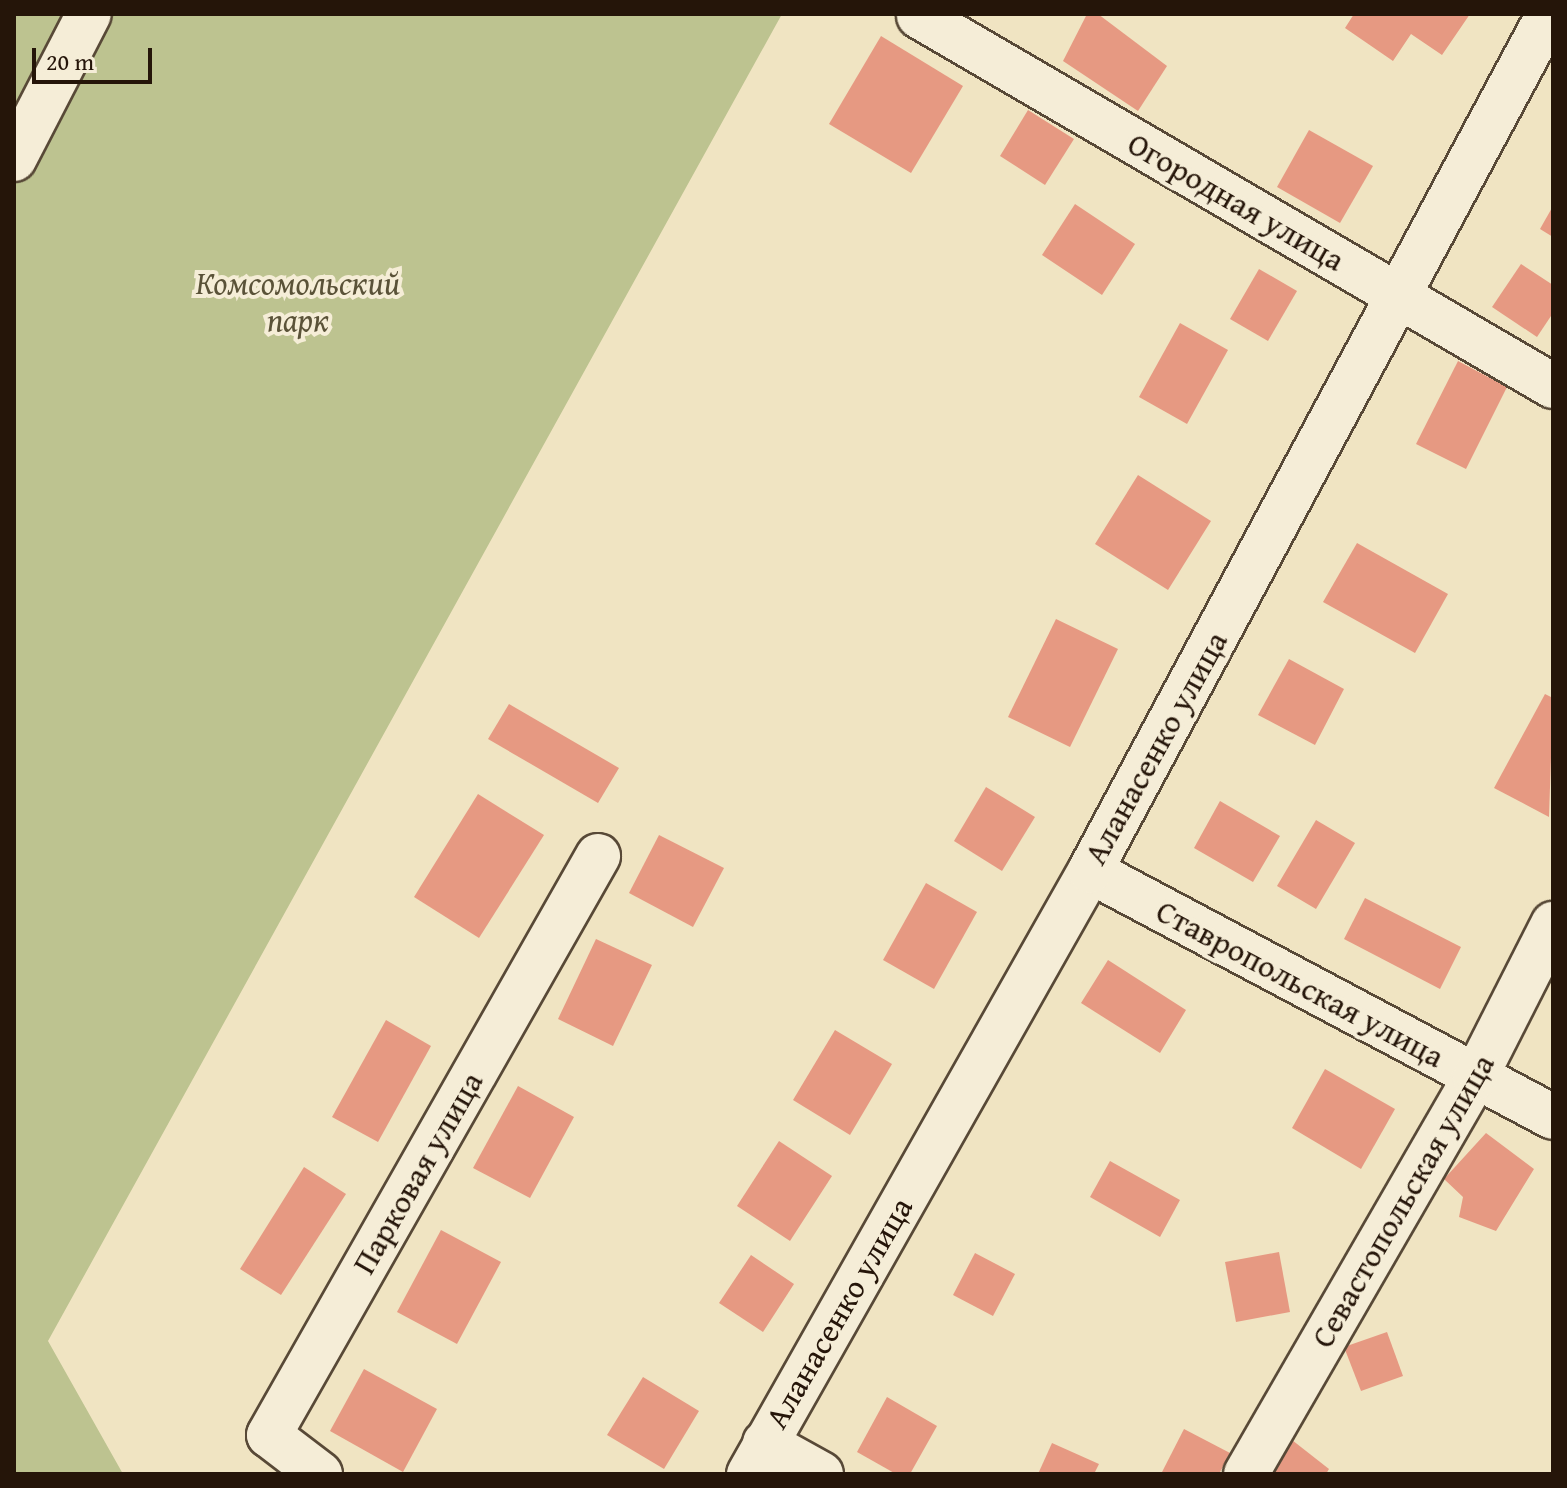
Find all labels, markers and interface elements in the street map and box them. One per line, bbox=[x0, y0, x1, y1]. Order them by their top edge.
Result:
scale bar bbox=[36, 32, 156, 82]
text: 20 m bbox=[46, 44, 94, 79]
street label: Огородная улица bbox=[1121, 124, 1351, 280]
park label: Комсомольский парк bbox=[196, 265, 400, 340]
street label: Аланасенко улица bbox=[1076, 625, 1236, 871]
street label: Ставропольская улица bbox=[1150, 892, 1450, 1076]
street label: Севастопольская улица bbox=[1303, 1048, 1503, 1354]
street label: Парковая улица bbox=[345, 1065, 491, 1281]
street label: Аланасенко улица bbox=[757, 1191, 921, 1435]

